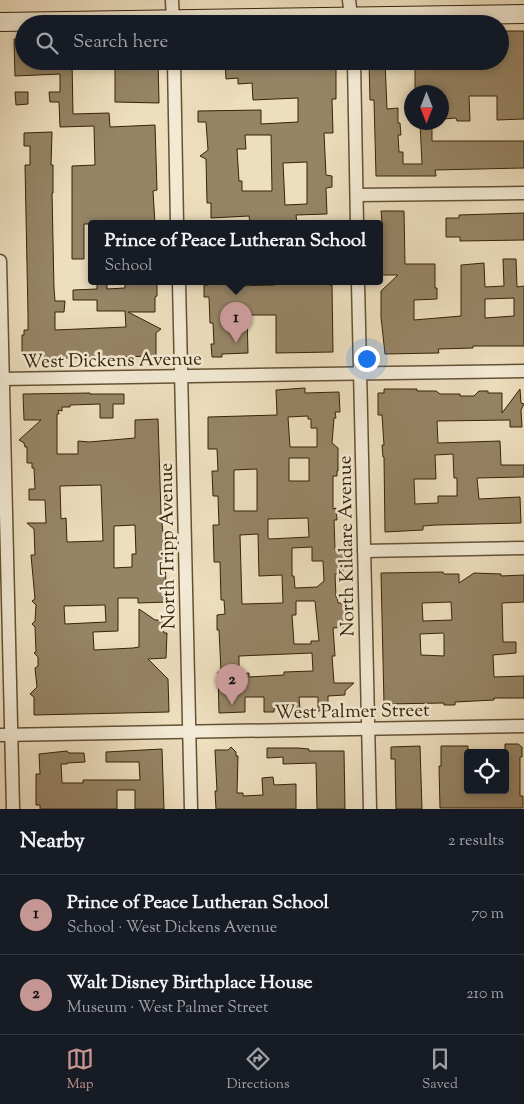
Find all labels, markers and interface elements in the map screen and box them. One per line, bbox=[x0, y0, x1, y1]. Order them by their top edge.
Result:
search box bbox=[15, 15, 509, 70]
icon: search bbox=[33, 29, 61, 57]
text: Search here bbox=[73, 29, 168, 56]
north arrow bbox=[404, 85, 449, 130]
popup bbox=[88, 220, 383, 285]
text: Prince of Peace Lutheran School bbox=[105, 228, 366, 255]
text: School bbox=[105, 255, 152, 278]
pin: 1 bbox=[220, 302, 252, 343]
street label: West Dickens Avenue bbox=[22, 346, 202, 377]
your location bbox=[354, 346, 380, 372]
street label: North Kildare Avenue bbox=[332, 455, 363, 637]
street label: North Tripp Avenue bbox=[154, 462, 183, 630]
pin: 2 bbox=[216, 664, 248, 705]
street label: West Palmer Street bbox=[274, 698, 430, 727]
map controls bbox=[464, 749, 509, 794]
button: locate bbox=[464, 749, 509, 794]
text: Nearby bbox=[20, 827, 85, 857]
text: 2 results bbox=[448, 830, 504, 853]
text: Prince of Peace Lutheran School bbox=[67, 890, 329, 917]
text: 1 bbox=[33, 903, 39, 926]
text: 70 m bbox=[471, 903, 504, 926]
text: School · West Dickens Avenue bbox=[67, 917, 277, 940]
text: Walt Disney Birthplace House bbox=[67, 970, 313, 997]
text: 2 bbox=[32, 983, 40, 1006]
text: 210 m bbox=[466, 983, 504, 1006]
text: Museum · West Palmer Street bbox=[67, 997, 268, 1020]
tab: Map bbox=[66, 1045, 94, 1095]
tab: Directions bbox=[226, 1045, 290, 1095]
tab: Saved bbox=[422, 1045, 458, 1095]

